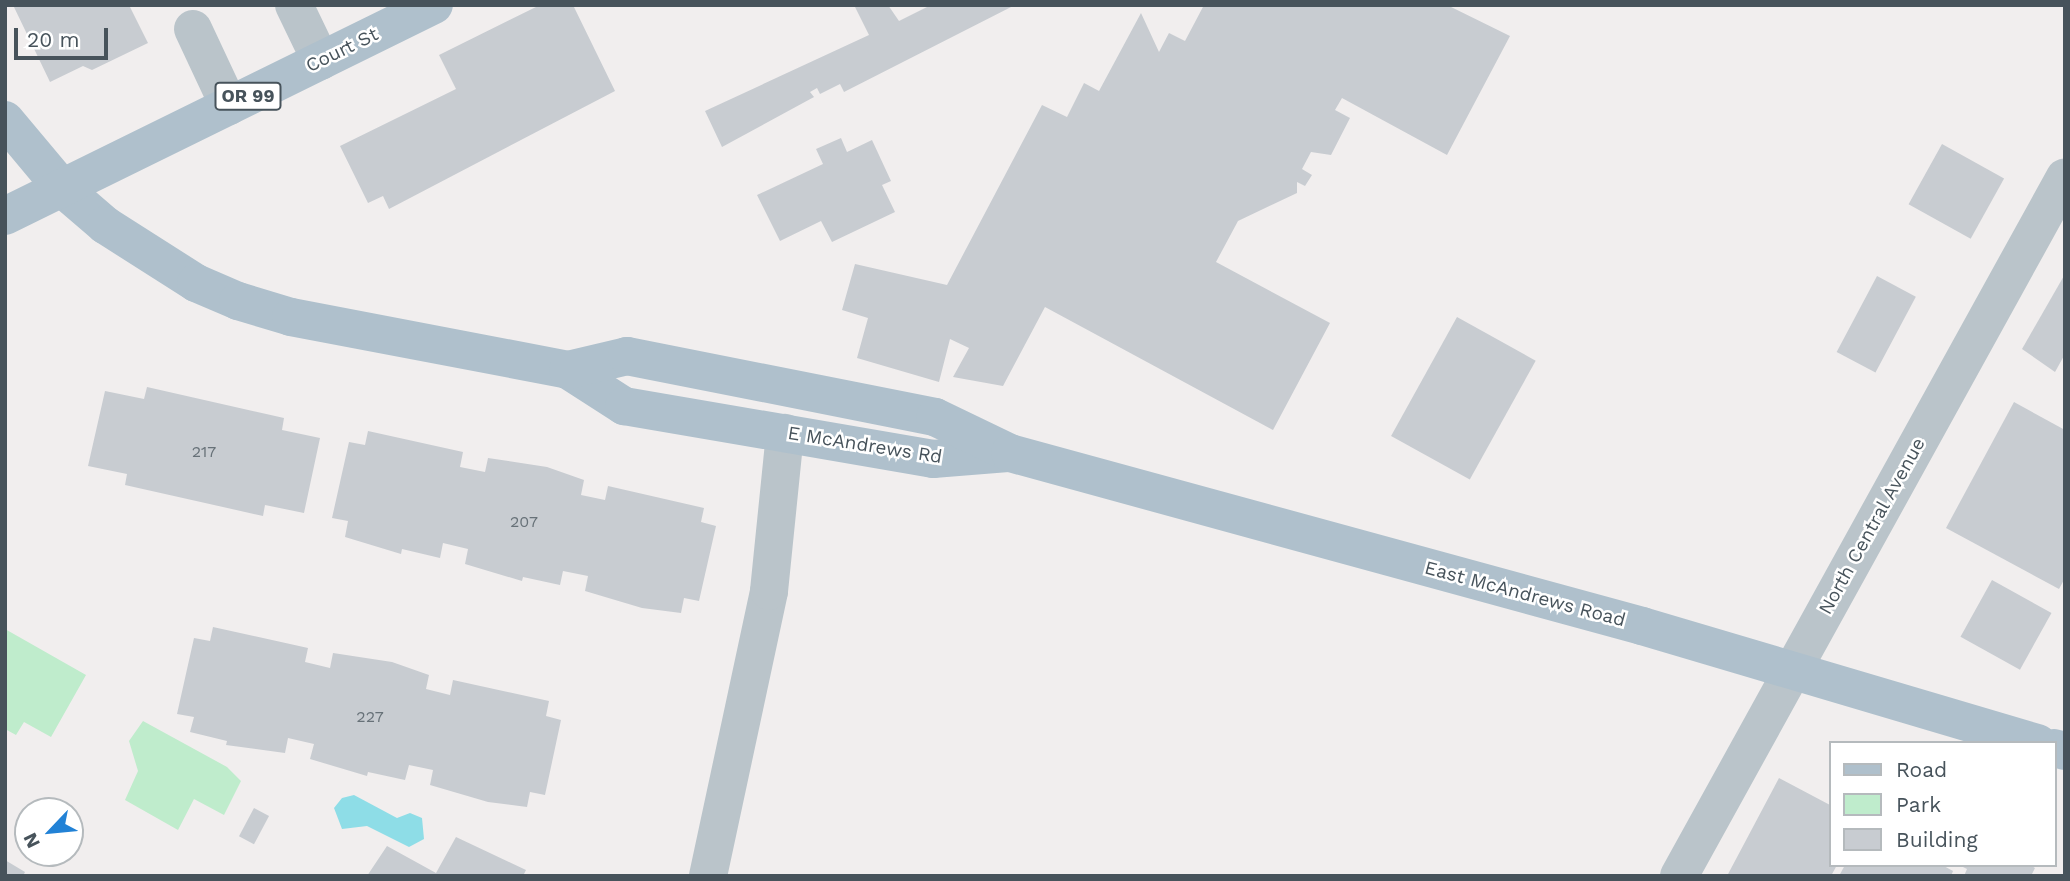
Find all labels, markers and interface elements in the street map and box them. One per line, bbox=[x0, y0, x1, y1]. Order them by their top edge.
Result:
scale bar bbox=[18, 14, 112, 58]
street label: Court St bbox=[302, 23, 382, 77]
text: 20 m bbox=[27, 27, 79, 52]
road number: OR 99 bbox=[213, 82, 283, 110]
street label: E McAndrews Rd bbox=[786, 422, 944, 468]
street label: North Central Avenue bbox=[1814, 433, 1930, 619]
house number: 217 bbox=[192, 442, 216, 462]
house number: 207 bbox=[510, 512, 538, 532]
street label: East McAndrews Road bbox=[1422, 556, 1628, 632]
house number: 227 bbox=[356, 707, 384, 727]
legend bbox=[1828, 741, 2056, 867]
text: Road bbox=[1896, 757, 1947, 782]
text: Park bbox=[1896, 792, 1941, 817]
north arrow bbox=[14, 797, 84, 867]
text: Building bbox=[1896, 827, 1978, 852]
text: N bbox=[18, 829, 45, 852]

